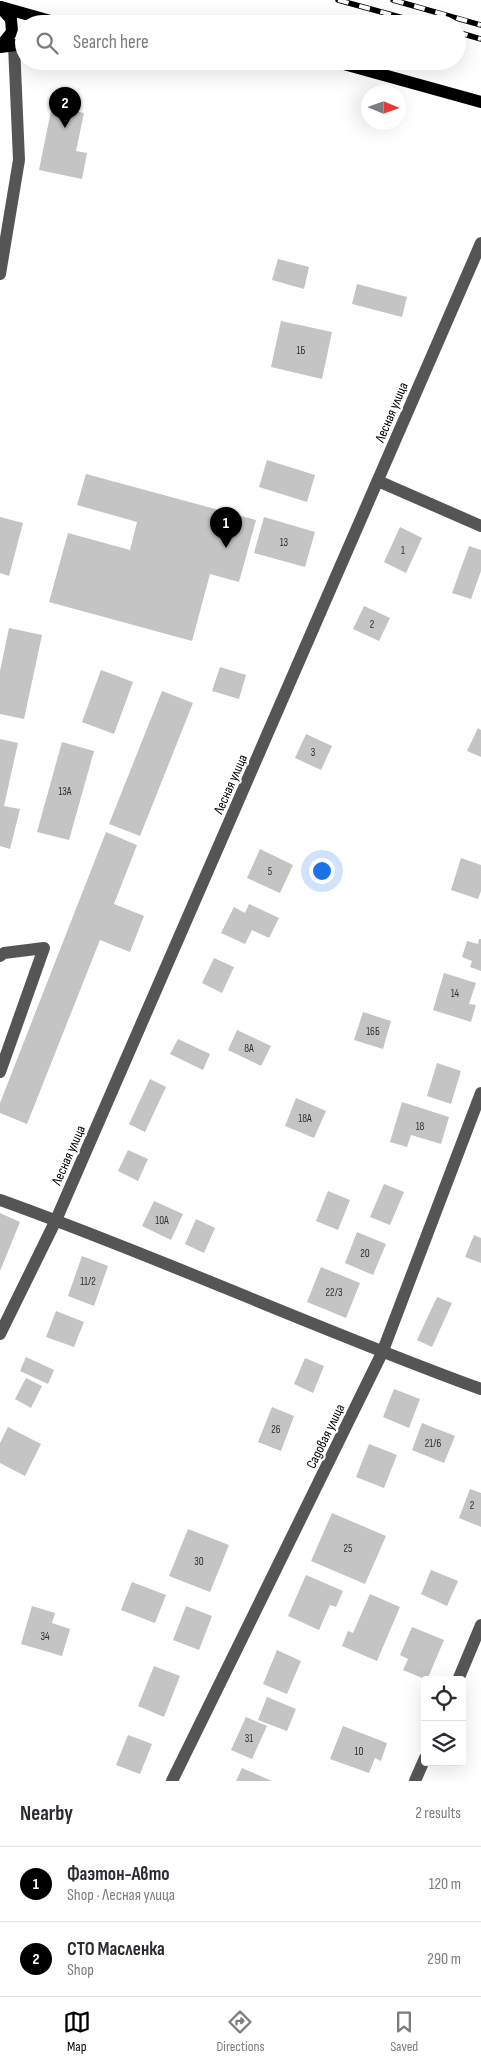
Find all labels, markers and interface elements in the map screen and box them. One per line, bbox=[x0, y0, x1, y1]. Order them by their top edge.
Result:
search box bbox=[15, 15, 466, 70]
icon: search bbox=[33, 29, 61, 57]
text: Search here bbox=[73, 31, 149, 54]
north arrow bbox=[361, 85, 406, 130]
pin: 2 bbox=[49, 87, 81, 128]
house number: 1Б bbox=[297, 344, 306, 357]
street label: Лесная улица bbox=[371, 380, 412, 446]
pin: 1 bbox=[210, 507, 242, 548]
house number: 13 bbox=[280, 536, 289, 549]
house number: 1 bbox=[401, 544, 405, 557]
house number: 2 bbox=[370, 618, 375, 631]
house number: 3 bbox=[311, 746, 316, 759]
street label: Лесная улица bbox=[209, 752, 251, 818]
house number: 13А bbox=[58, 785, 72, 798]
your location bbox=[309, 858, 335, 884]
house number: 5 bbox=[268, 865, 272, 878]
house number: 14 bbox=[451, 987, 460, 1000]
house number: 16Б bbox=[366, 1025, 380, 1038]
house number: 8А bbox=[244, 1042, 254, 1055]
house number: 18А bbox=[298, 1112, 312, 1125]
house number: 18 bbox=[416, 1120, 425, 1133]
street label: Лесная улица bbox=[47, 1123, 89, 1189]
house number: 10А bbox=[155, 1214, 169, 1227]
house number: 20 bbox=[360, 1247, 370, 1260]
house number: 11/2 bbox=[80, 1275, 96, 1288]
house number: 22/3 bbox=[325, 1286, 343, 1299]
street label: Садовая улица bbox=[303, 1401, 348, 1471]
house number: 26 bbox=[271, 1423, 281, 1436]
house number: 21/6 bbox=[425, 1437, 441, 1450]
house number: 2 bbox=[470, 1499, 475, 1512]
house number: 25 bbox=[344, 1542, 352, 1555]
house number: 30 bbox=[194, 1555, 204, 1568]
house number: 34 bbox=[40, 1630, 50, 1643]
map controls bbox=[421, 1676, 466, 1766]
button: locate bbox=[421, 1676, 466, 1721]
button: layers bbox=[421, 1721, 466, 1766]
house number: 31 bbox=[245, 1732, 253, 1745]
house number: 10 bbox=[355, 1745, 363, 1758]
text: Nearby bbox=[20, 1801, 73, 1826]
text: 2 results bbox=[415, 1804, 461, 1823]
text: Фаэтон-Авто bbox=[67, 1863, 170, 1886]
text: 1 bbox=[33, 1875, 39, 1894]
text: 120 m bbox=[429, 1875, 461, 1894]
text: Shop · Лесная улица bbox=[67, 1886, 175, 1905]
text: СТО Масленка bbox=[67, 1938, 165, 1961]
text: 2 bbox=[32, 1950, 40, 1969]
text: 290 m bbox=[427, 1950, 461, 1969]
text: Shop bbox=[67, 1961, 94, 1980]
tab: Map bbox=[63, 2008, 91, 2055]
tab: Directions bbox=[216, 2008, 265, 2055]
tab: Saved bbox=[390, 2008, 418, 2055]

